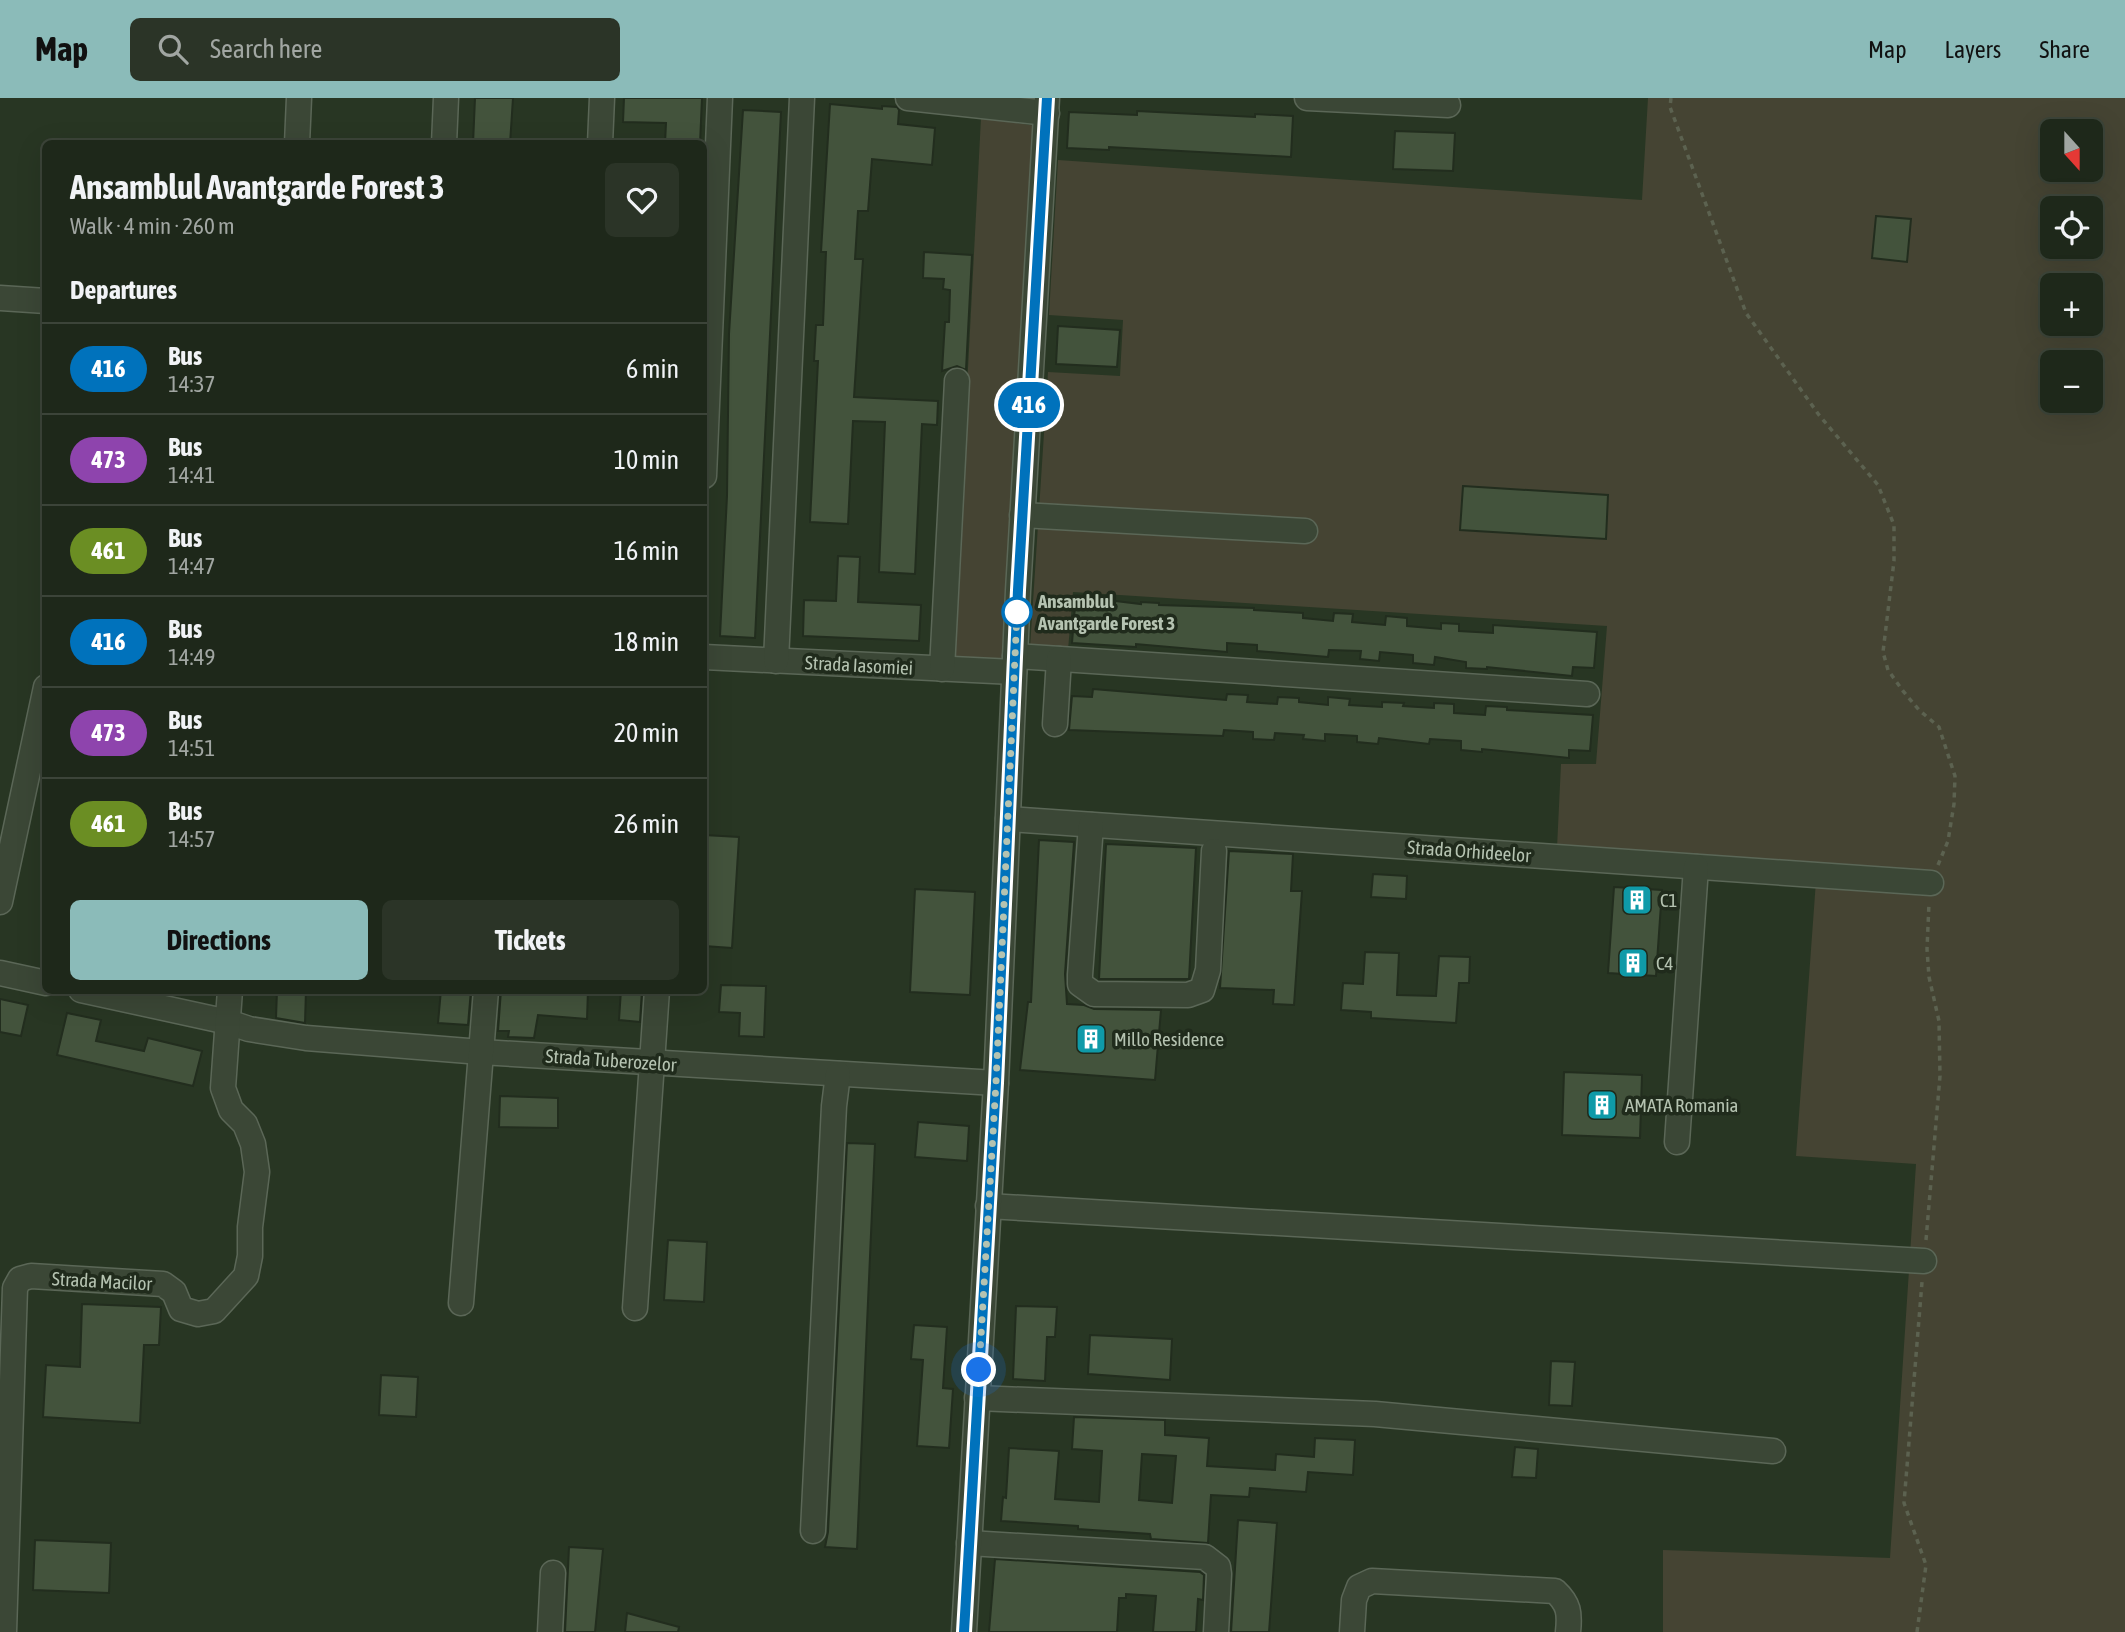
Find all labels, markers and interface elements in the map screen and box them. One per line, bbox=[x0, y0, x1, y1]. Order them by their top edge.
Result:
search box bbox=[130, 18, 620, 81]
text: Map bbox=[35, 30, 88, 68]
icon: search bbox=[154, 30, 192, 68]
text: Search here bbox=[210, 34, 322, 64]
text: Map bbox=[1868, 36, 1907, 63]
text: Layers bbox=[1945, 36, 2001, 63]
text: Share bbox=[2039, 36, 2090, 63]
north arrow bbox=[2040, 119, 2104, 182]
map controls bbox=[2040, 119, 2103, 413]
button: heart bbox=[605, 163, 679, 237]
text: Ansamblul Avantgarde Forest 3 bbox=[70, 168, 445, 206]
button: locate bbox=[2040, 196, 2103, 259]
text: Walk · 4 min · 260 m bbox=[70, 213, 234, 239]
button: + bbox=[2040, 273, 2103, 336]
text: Departures bbox=[70, 275, 177, 305]
text: Bus bbox=[168, 341, 202, 371]
button: − bbox=[2040, 350, 2103, 413]
text: 6 min bbox=[626, 354, 679, 384]
text: 416 bbox=[92, 355, 125, 382]
text: 14:37 bbox=[168, 371, 215, 397]
line badge: 416 bbox=[989, 382, 1069, 428]
text: 416 bbox=[1012, 391, 1046, 418]
text: Bus bbox=[168, 432, 202, 462]
text: 10 min bbox=[614, 445, 679, 475]
text: 473 bbox=[92, 446, 125, 473]
text: 14:41 bbox=[168, 462, 215, 488]
text: Bus bbox=[168, 523, 202, 553]
text: 16 min bbox=[614, 536, 679, 566]
text: 461 bbox=[92, 537, 125, 564]
text: 14:47 bbox=[168, 553, 215, 579]
place label: Ansamblul Avantgarde Forest 3 bbox=[1037, 590, 1175, 634]
marker: Ansamblul Avantgarde Forest 3 bbox=[1002, 597, 1032, 627]
text: Bus bbox=[168, 614, 202, 644]
text: 18 min bbox=[614, 627, 679, 657]
text: 416 bbox=[92, 628, 125, 655]
text: 14:49 bbox=[168, 644, 215, 670]
street label: Strada Iasomiei bbox=[804, 651, 914, 679]
text: Bus bbox=[168, 705, 202, 735]
text: 20 min bbox=[614, 718, 679, 748]
text: 473 bbox=[92, 719, 125, 746]
text: 14:51 bbox=[168, 735, 215, 761]
text: Bus bbox=[168, 796, 202, 826]
text: 26 min bbox=[614, 809, 679, 839]
text: 461 bbox=[92, 810, 125, 837]
text: 14:57 bbox=[168, 826, 215, 852]
street label: Strada Orhideelor bbox=[1406, 836, 1532, 866]
building icon: C1 bbox=[1620, 883, 1654, 917]
place label: C1 bbox=[1660, 889, 1677, 911]
button: Directions bbox=[70, 900, 368, 980]
button: Tickets bbox=[382, 900, 679, 980]
building icon: C4 bbox=[1616, 946, 1650, 980]
place label: C4 bbox=[1656, 952, 1674, 974]
building icon: Millo Residence bbox=[1074, 1022, 1108, 1056]
place label: Millo Residence bbox=[1114, 1028, 1224, 1050]
street label: Strada Tuberozelor bbox=[545, 1044, 678, 1076]
building icon: AMATA Romania bbox=[1585, 1088, 1619, 1122]
place label: AMATA Romania bbox=[1625, 1094, 1738, 1116]
street label: Strada Macilor bbox=[51, 1267, 153, 1295]
your location bbox=[961, 1352, 996, 1387]

